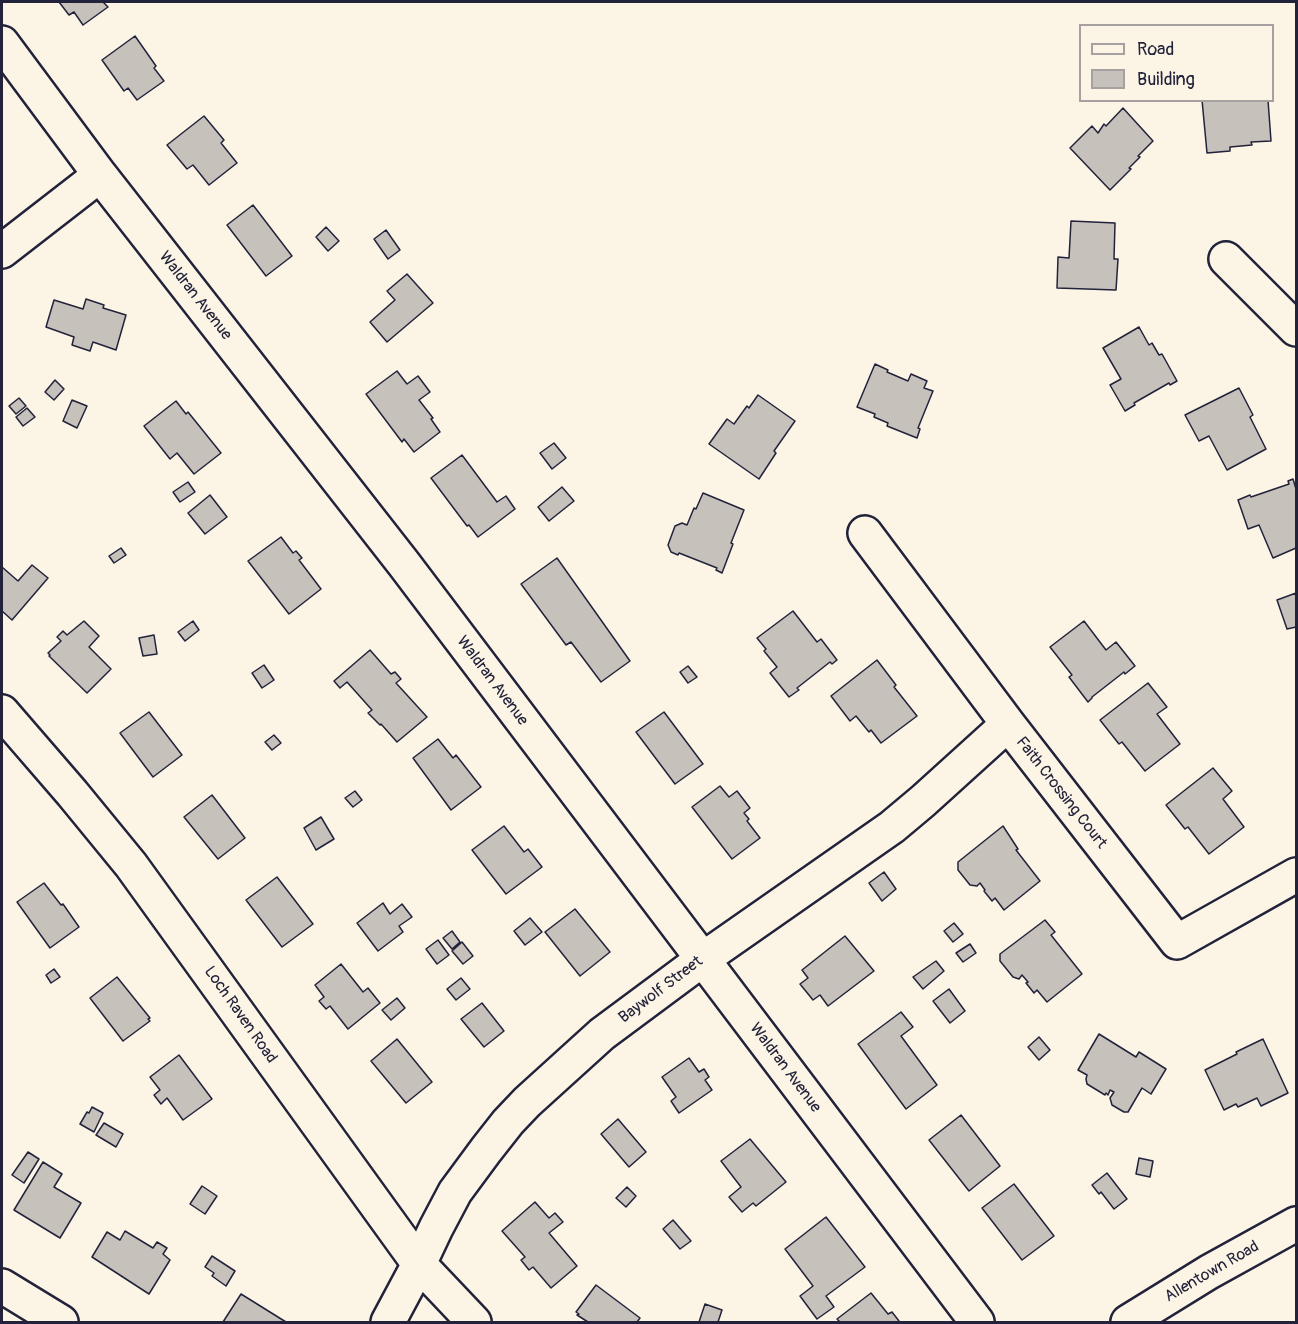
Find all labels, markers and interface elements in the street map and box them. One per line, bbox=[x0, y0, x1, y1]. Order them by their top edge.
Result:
legend bbox=[1079, 24, 1274, 102]
text: Road bbox=[1137, 38, 1174, 61]
text: Building bbox=[1137, 68, 1195, 91]
street label: Waldran Avenue bbox=[154, 248, 236, 344]
street label: Waldran Avenue bbox=[452, 632, 532, 730]
street label: Faith Crossing Court bbox=[1011, 733, 1111, 853]
street label: Baywolf Street bbox=[615, 952, 707, 1028]
street label: Loch Raven Road bbox=[199, 963, 281, 1067]
street label: Waldran Avenue bbox=[745, 1019, 825, 1117]
street label: Allentown Road bbox=[1161, 1237, 1263, 1307]

